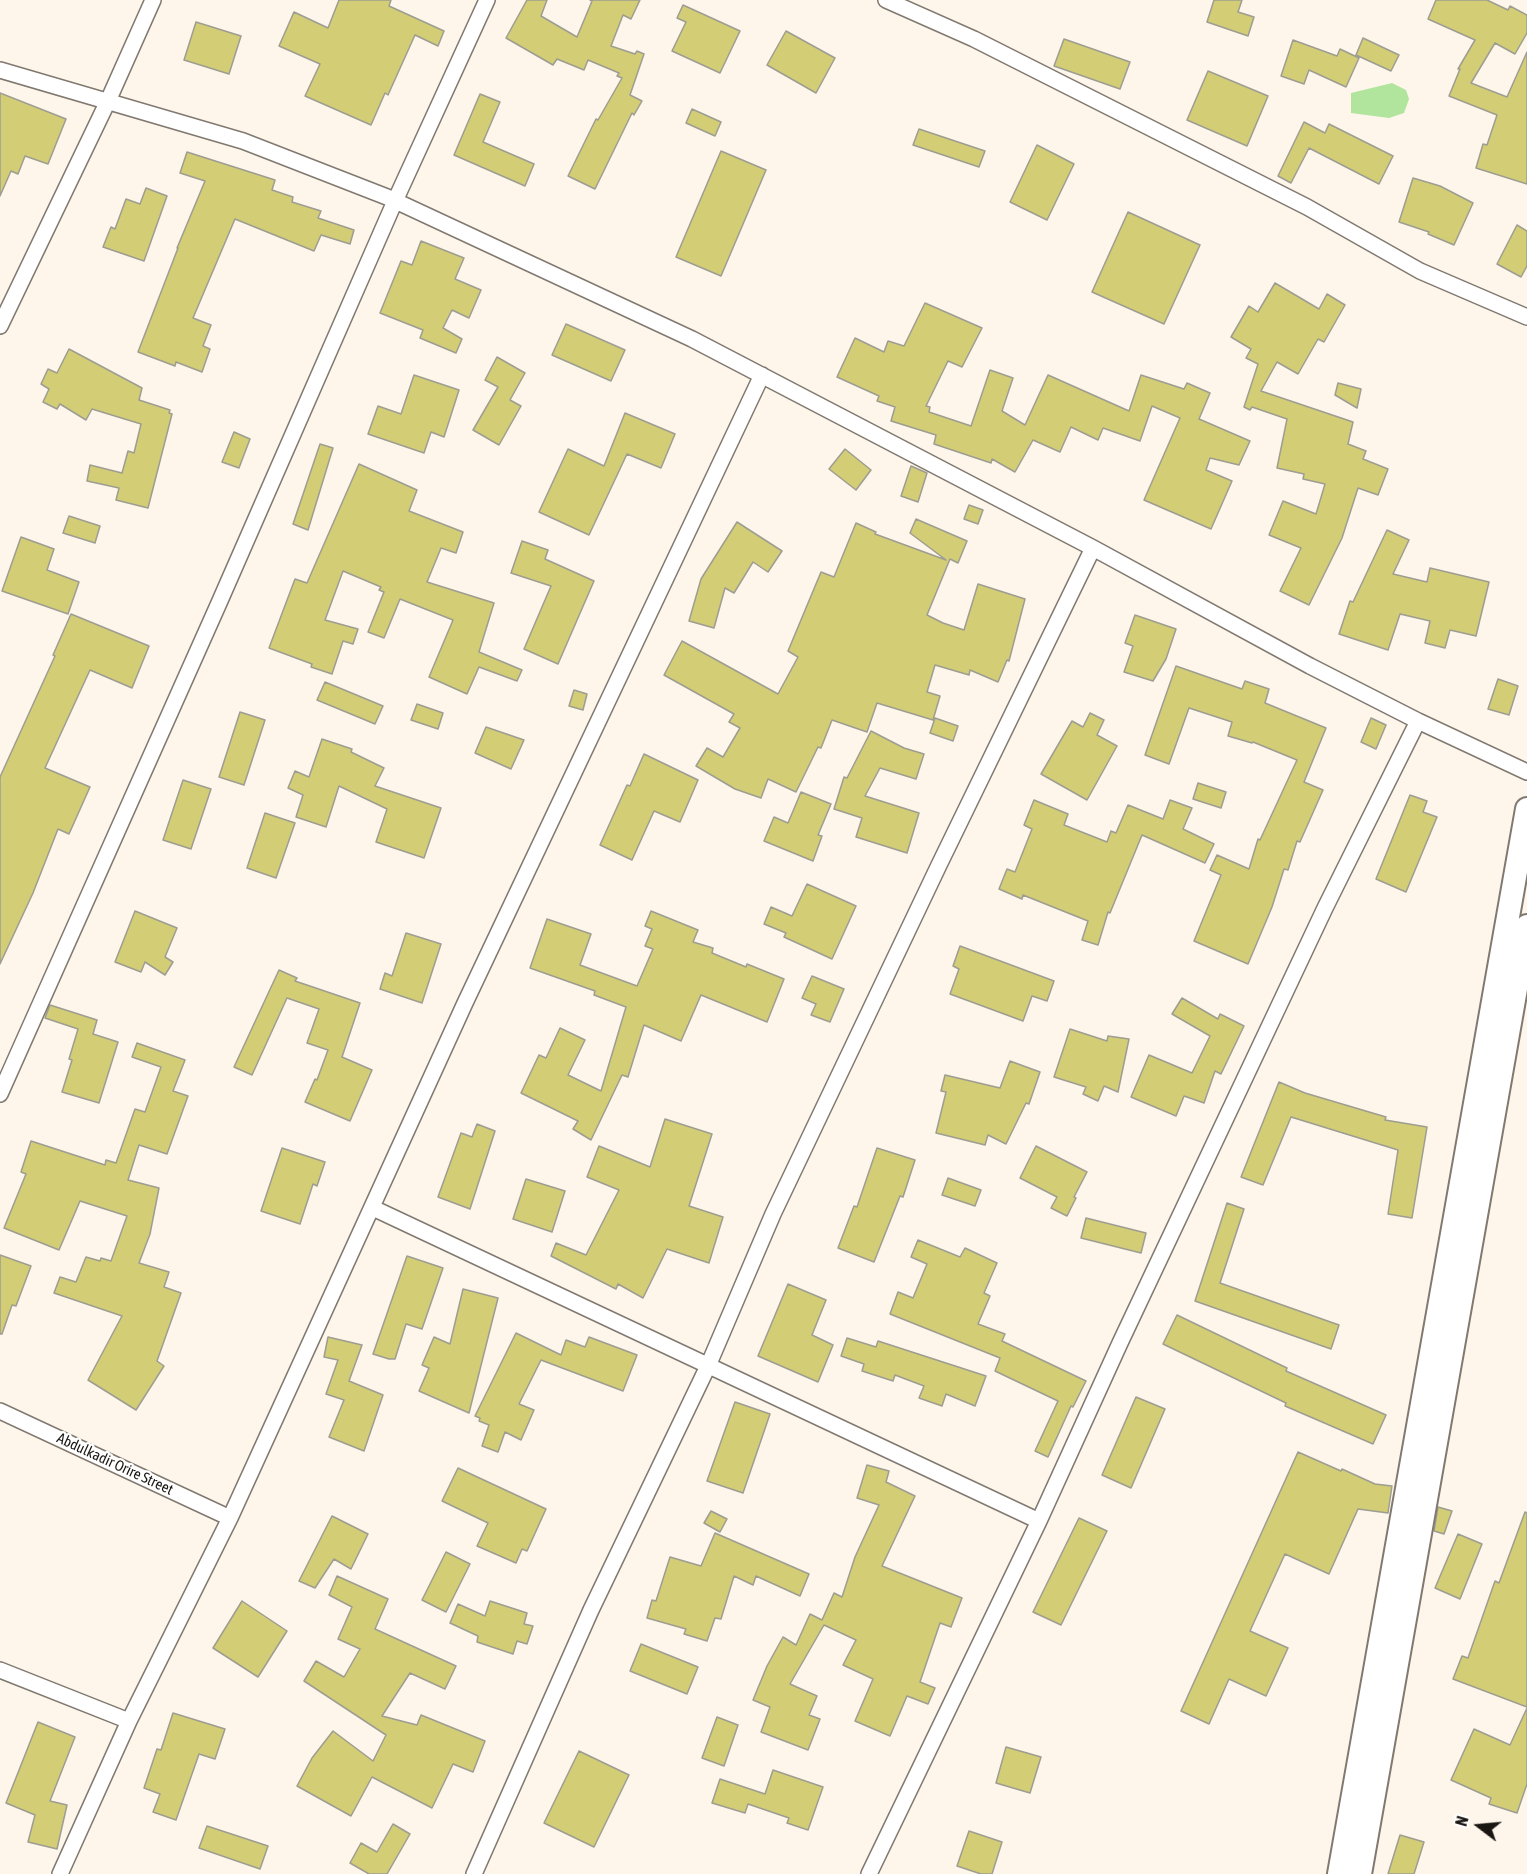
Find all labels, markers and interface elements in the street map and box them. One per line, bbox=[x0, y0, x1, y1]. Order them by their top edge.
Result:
street label: Abdulkadir Orire Street bbox=[54, 1429, 176, 1499]
north arrow bbox=[1449, 1796, 1509, 1856]
text: N bbox=[1452, 1814, 1472, 1828]

